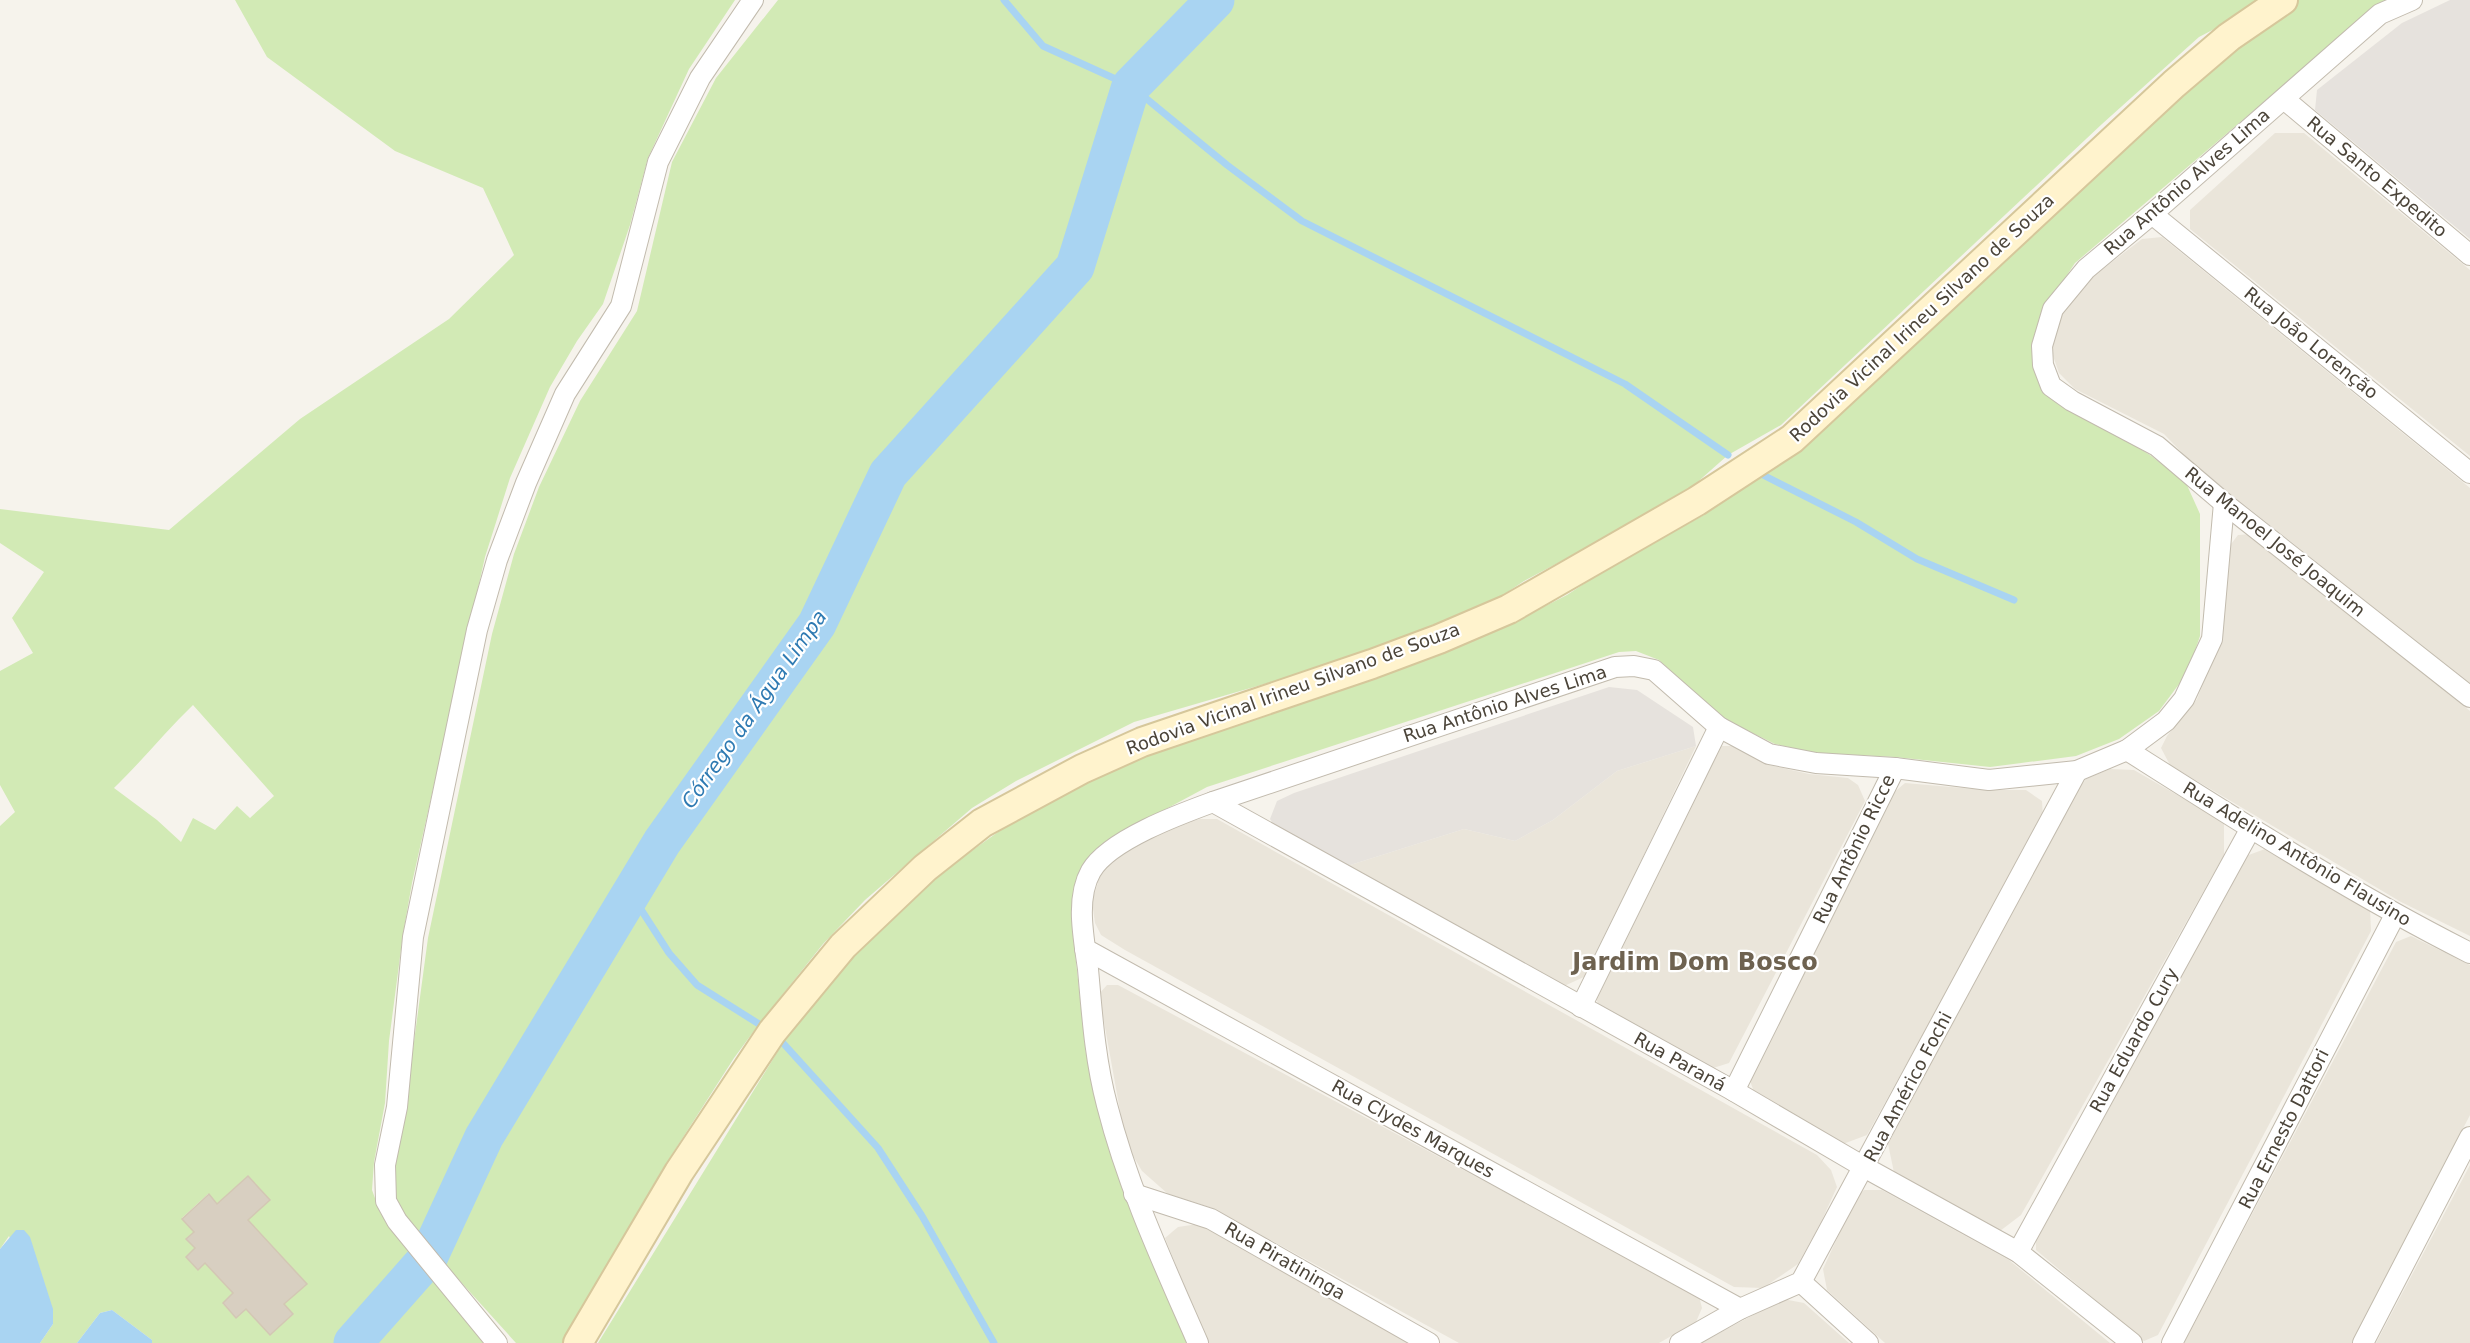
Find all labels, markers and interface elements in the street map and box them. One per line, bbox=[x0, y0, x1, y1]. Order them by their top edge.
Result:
street label: Rua Antônio Alves Lima bbox=[2100, 104, 2274, 259]
street label: Rua Santo Expedito bbox=[2303, 112, 2452, 241]
street label: Rodovia Vicinal Irineu Silvano de Souza bbox=[1785, 189, 2058, 446]
street label: Rua João Lorenção bbox=[2240, 282, 2382, 403]
street label: Rua Manoel José Joaquim bbox=[2181, 462, 2370, 621]
water label: Córrego da Água Limpa bbox=[676, 605, 832, 813]
street label: Rodovia Vicinal Irineu Silvano de Souza bbox=[1123, 618, 1463, 759]
street label: Rua Antônio Alves Lima bbox=[1401, 661, 1609, 746]
street label: Rua Antônio Ricce bbox=[1808, 771, 1899, 927]
street label: Rua Adelino Antônio Flausino bbox=[2180, 777, 2415, 930]
district label: Jardim Dom Bosco bbox=[1570, 948, 1818, 976]
street label: Rua Eduardo Cury bbox=[2085, 963, 2182, 1116]
street label: Rua Américo Fochi bbox=[1859, 1008, 1956, 1165]
street label: Rua Paraná bbox=[1631, 1028, 1730, 1095]
street label: Rua Ernesto Dattori bbox=[2234, 1045, 2333, 1212]
street label: Rua Clydes Marques bbox=[1328, 1075, 1498, 1182]
street label: Rua Piratininga bbox=[1221, 1217, 1349, 1304]

